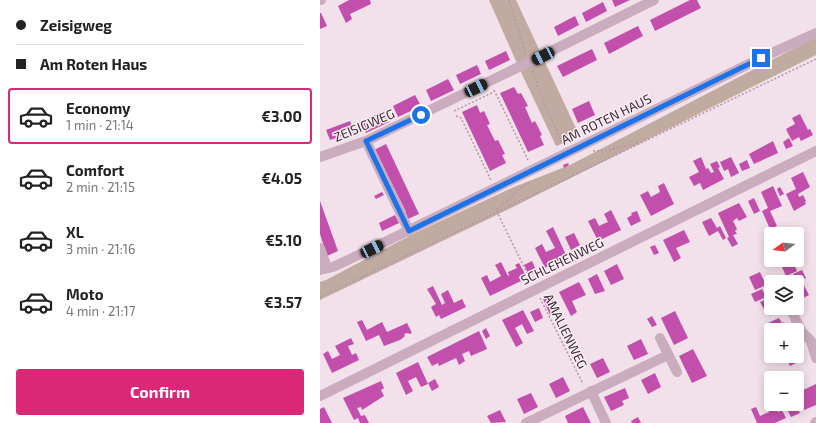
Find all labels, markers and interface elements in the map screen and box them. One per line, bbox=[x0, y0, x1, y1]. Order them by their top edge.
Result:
text: Zeisigweg bbox=[40, 16, 112, 34]
car bbox=[530, 45, 556, 67]
route end bbox=[752, 49, 770, 67]
text: Am Roten Haus bbox=[40, 55, 147, 73]
car bbox=[463, 77, 489, 99]
street label: AM ROTEN HAUS bbox=[558, 90, 654, 148]
icon: car bbox=[18, 98, 54, 134]
text: Economy bbox=[66, 99, 131, 117]
street label: ZEISIGWEG bbox=[331, 105, 397, 145]
route start bbox=[412, 106, 430, 124]
text: €3.00 bbox=[261, 107, 302, 125]
text: 1 min · 21:14 bbox=[66, 117, 134, 133]
icon: car bbox=[18, 160, 54, 196]
text: Comfort bbox=[66, 161, 124, 179]
text: €4.05 bbox=[261, 169, 302, 187]
text: 2 min · 21:15 bbox=[66, 179, 135, 195]
icon: car bbox=[18, 222, 54, 258]
text: XL bbox=[66, 223, 84, 241]
north arrow bbox=[764, 227, 804, 267]
map controls bbox=[764, 227, 804, 411]
text: €5.10 bbox=[265, 231, 302, 249]
street label: SCHLEHENWEG bbox=[518, 234, 606, 288]
car bbox=[359, 238, 385, 260]
text: 3 min · 21:16 bbox=[66, 241, 135, 257]
button: layers bbox=[764, 275, 804, 315]
icon: car bbox=[18, 284, 54, 320]
text: Moto bbox=[66, 285, 104, 303]
street label: AMALIENWEG bbox=[541, 291, 591, 371]
text: €3.57 bbox=[264, 293, 302, 311]
text: 4 min · 21:17 bbox=[66, 303, 135, 319]
button: + bbox=[764, 323, 804, 363]
button: Confirm bbox=[16, 369, 304, 415]
button: − bbox=[764, 371, 804, 411]

